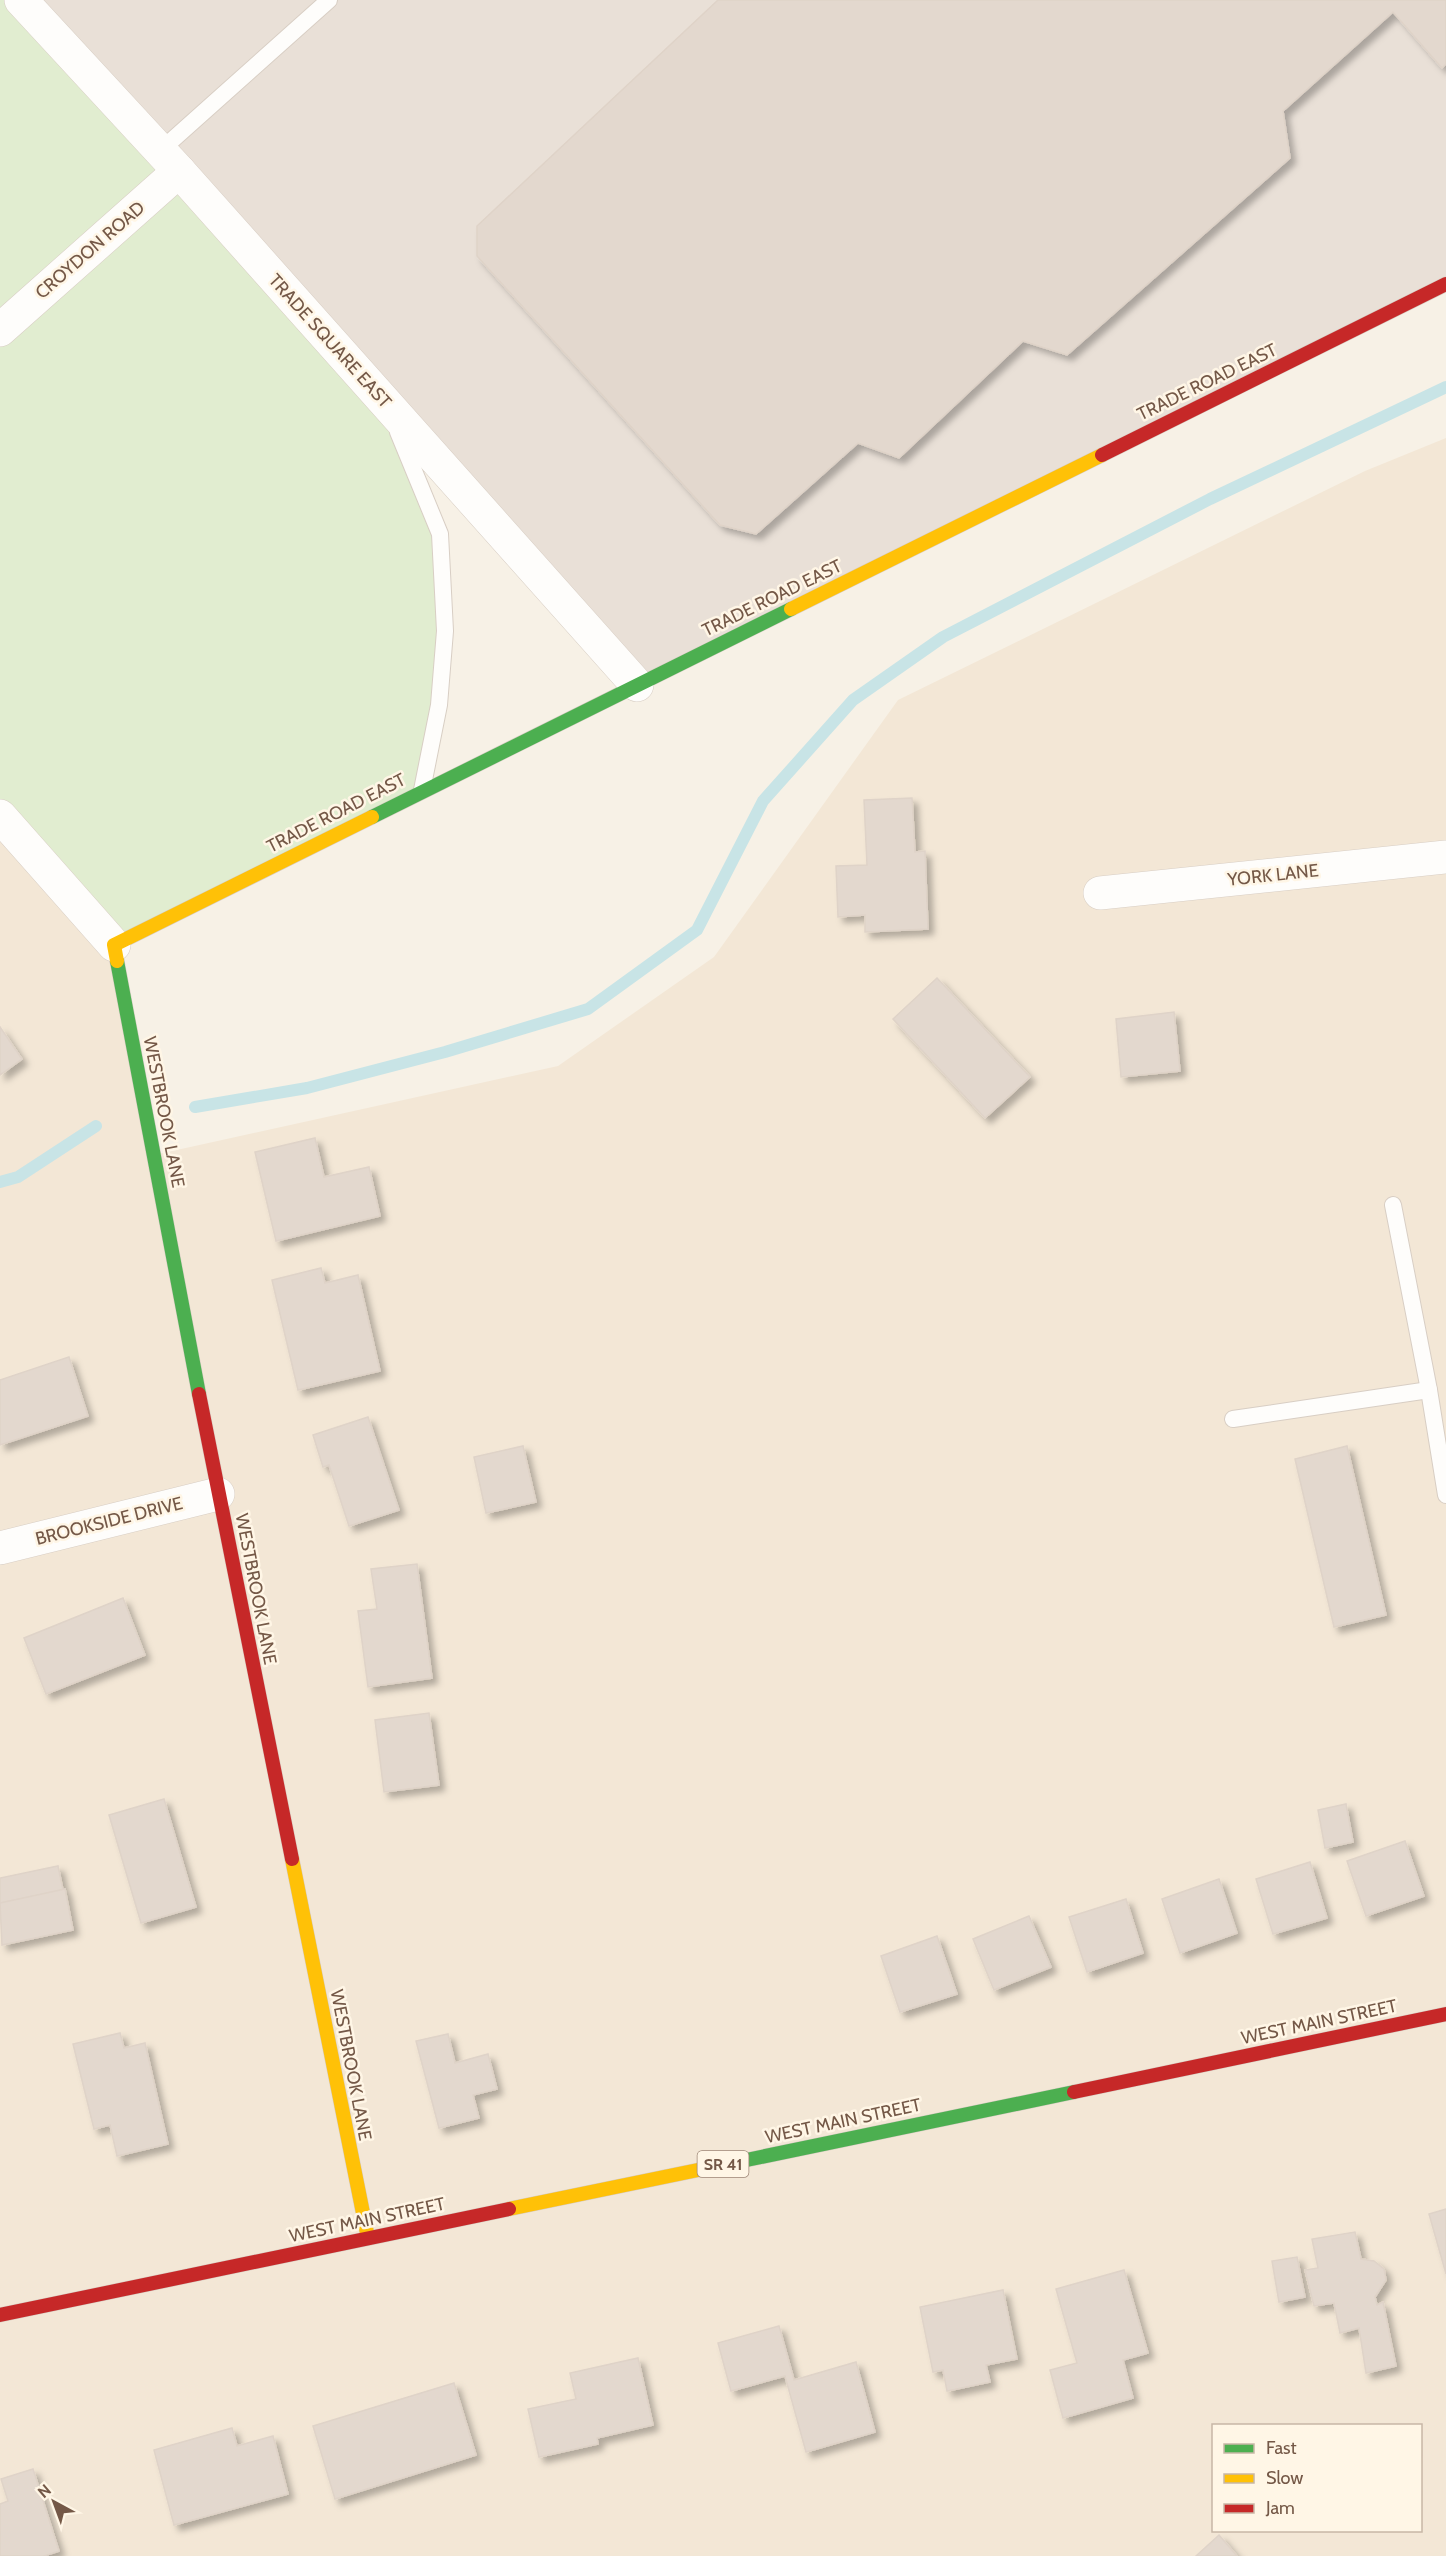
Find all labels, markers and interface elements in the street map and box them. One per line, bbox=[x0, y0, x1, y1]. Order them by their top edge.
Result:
street label: CROYDON ROAD bbox=[31, 196, 149, 304]
street label: TRADE SQUARE EAST bbox=[264, 269, 396, 413]
street label: TRADE ROAD EAST bbox=[1134, 339, 1281, 425]
street label: TRADE ROAD EAST bbox=[699, 555, 846, 641]
street label: TRADE ROAD EAST bbox=[263, 768, 409, 857]
street label: YORK LANE bbox=[1225, 859, 1320, 891]
street label: WESTBROOK LANE bbox=[139, 1035, 189, 1189]
street label: BROOKSIDE DRIVE bbox=[33, 1492, 185, 1550]
street label: WESTBROOK LANE bbox=[231, 1512, 281, 1666]
street label: WESTBROOK LANE bbox=[326, 1988, 376, 2142]
street label: WEST MAIN STREET bbox=[1239, 1995, 1399, 2049]
street label: WEST MAIN STREET bbox=[763, 2094, 923, 2148]
road number: SR 41 bbox=[698, 2151, 748, 2177]
street label: WEST MAIN STREET bbox=[287, 2193, 447, 2247]
legend bbox=[1212, 2424, 1422, 2532]
text: Fast bbox=[1266, 2437, 1297, 2459]
text: Slow bbox=[1266, 2467, 1303, 2489]
north arrow bbox=[24, 2472, 84, 2532]
text: N bbox=[34, 2480, 55, 2502]
text: Jam bbox=[1265, 2497, 1295, 2519]

